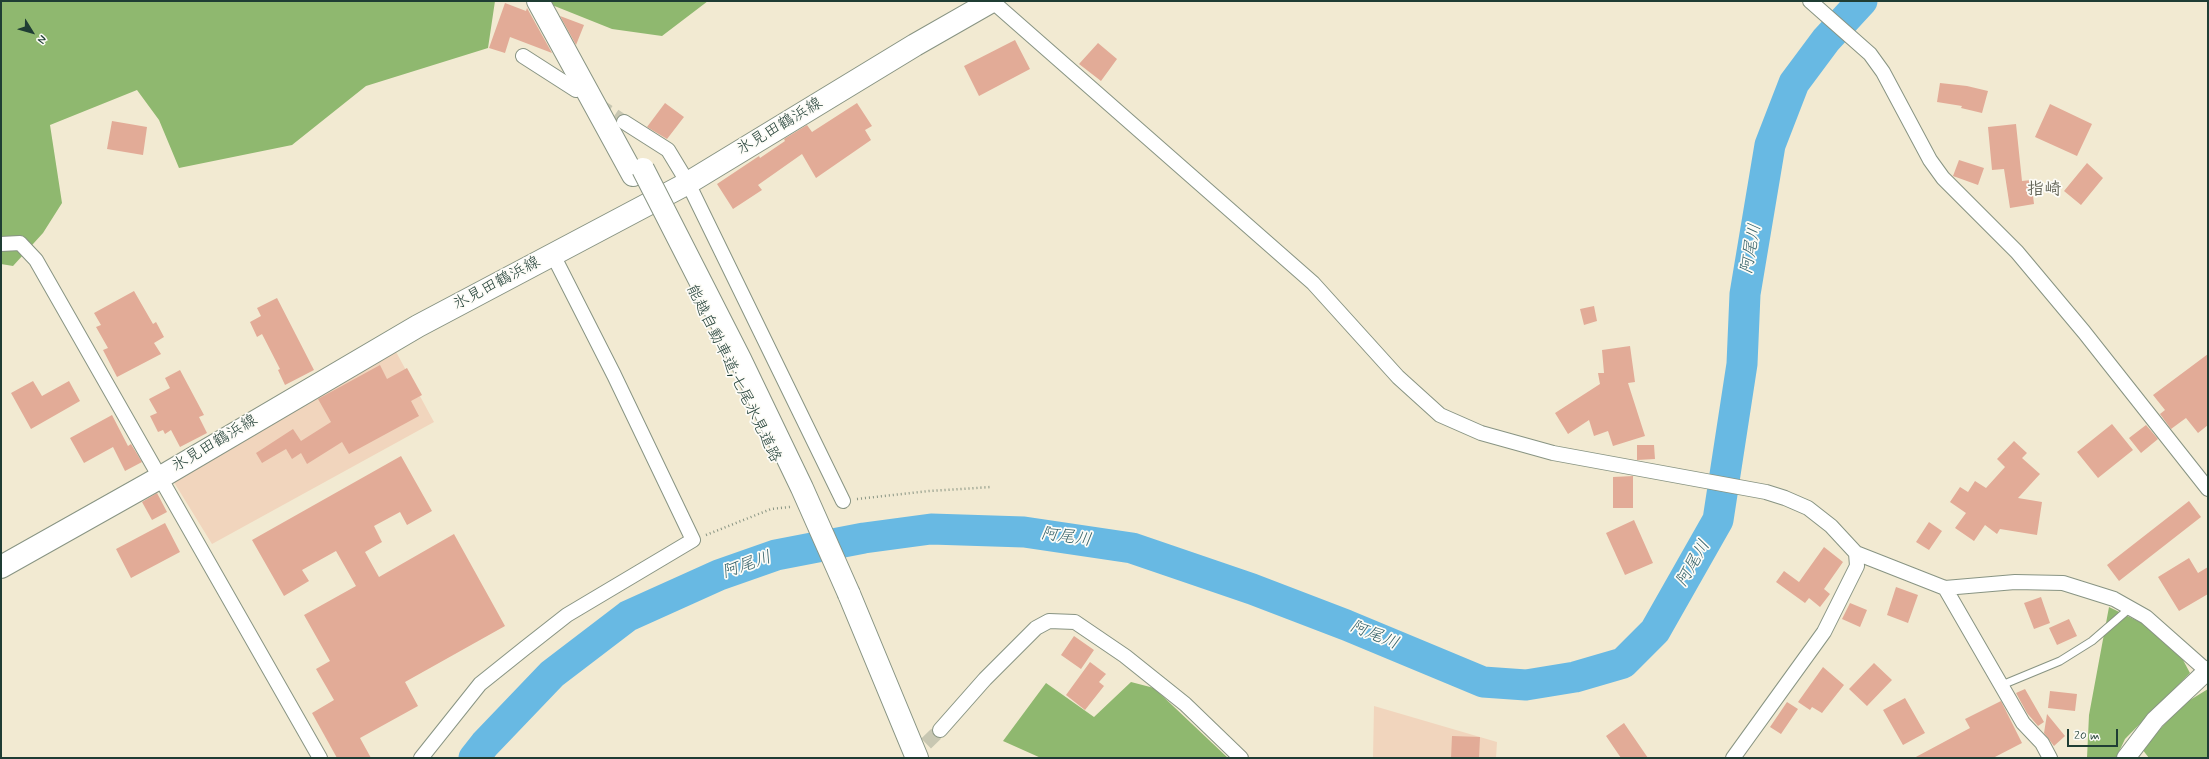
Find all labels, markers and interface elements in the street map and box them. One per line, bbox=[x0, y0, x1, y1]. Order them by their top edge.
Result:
north arrow bbox=[12, 12, 52, 52]
text: N bbox=[34, 32, 49, 46]
street label: 氷見田鶴浜線 bbox=[734, 94, 826, 160]
district label: 指崎 bbox=[2027, 180, 2061, 200]
water label: 阿尾川 bbox=[1738, 222, 1766, 276]
street label: 氷見田鶴浜線 bbox=[450, 253, 544, 315]
street label: 能越自動車道;七尾氷見道路 bbox=[681, 282, 785, 466]
street label: 氷見田鶴浜線 bbox=[169, 411, 261, 477]
water label: 阿尾川 bbox=[1039, 524, 1093, 552]
water label: 阿尾川 bbox=[1672, 537, 1716, 591]
water label: 阿尾川 bbox=[720, 548, 774, 584]
water label: 阿尾川 bbox=[1347, 617, 1401, 655]
scale bar bbox=[2069, 721, 2120, 747]
text: 20 m bbox=[2074, 728, 2100, 744]

